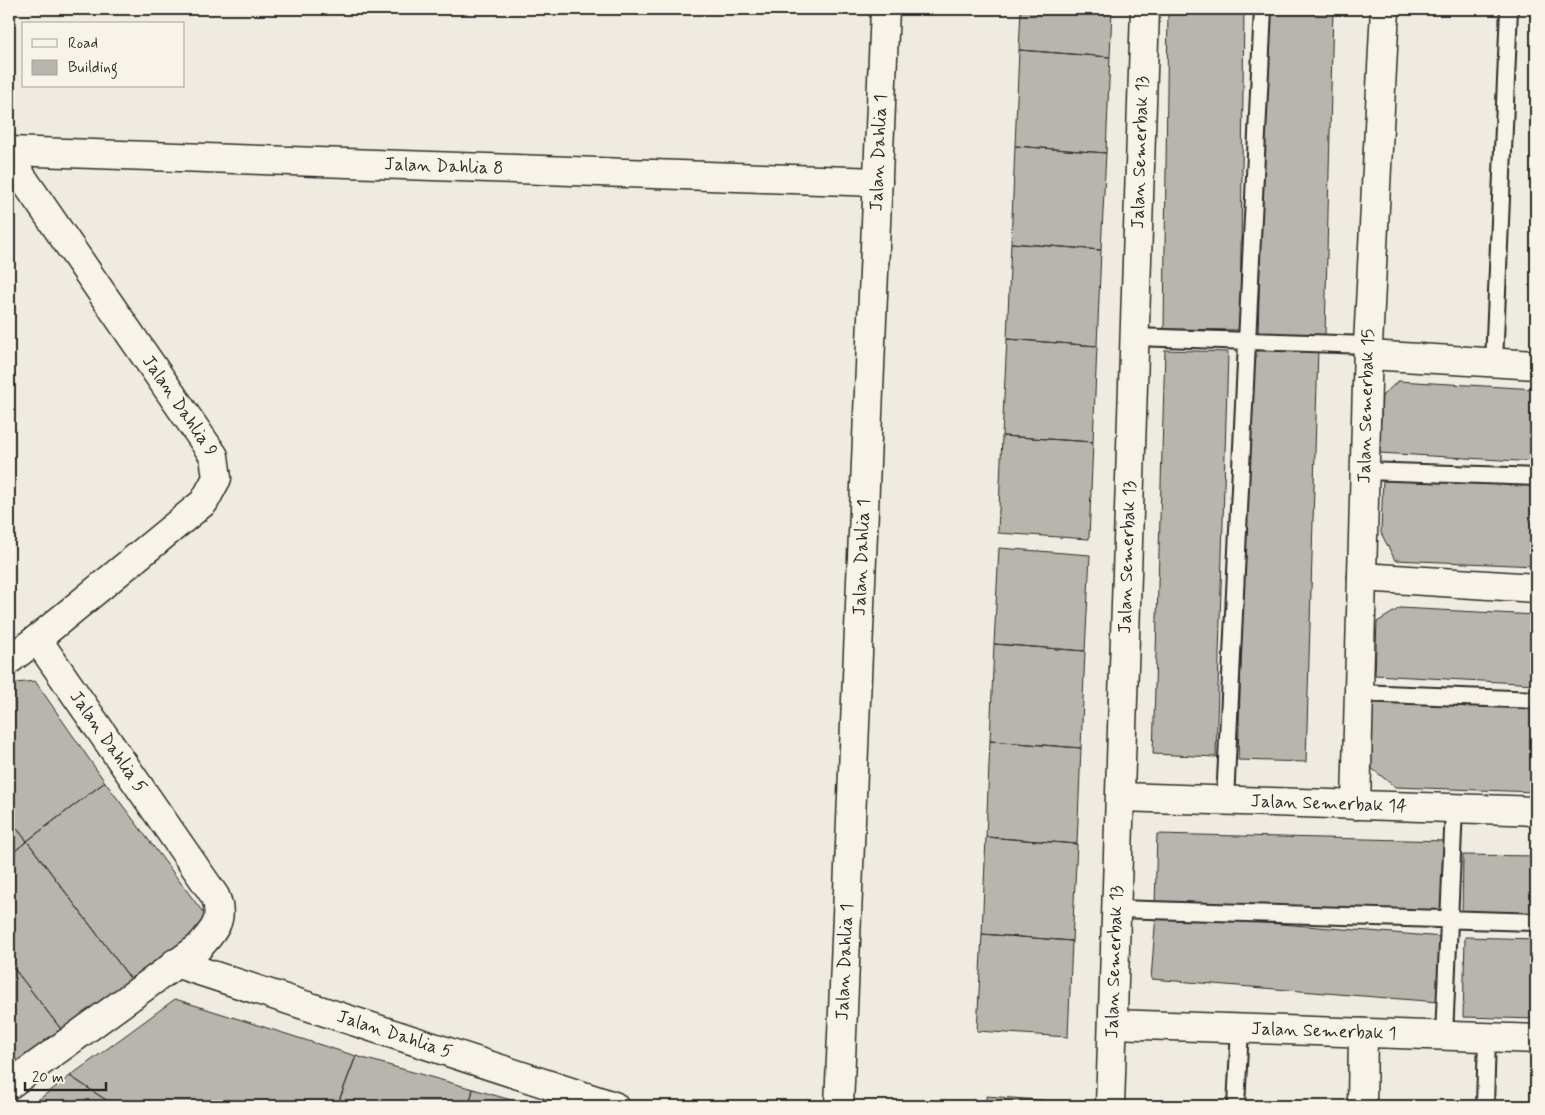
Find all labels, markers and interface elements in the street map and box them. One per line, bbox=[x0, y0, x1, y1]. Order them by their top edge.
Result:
legend bbox=[22, 22, 185, 88]
text: Road bbox=[68, 34, 98, 54]
text: Building bbox=[68, 58, 118, 79]
street label: Jalan Semerbak 13 bbox=[1126, 75, 1155, 229]
street label: Jalan Dahlia 1 bbox=[865, 94, 893, 212]
street label: Jalan Dahlia 8 bbox=[384, 152, 504, 181]
street label: Jalan Semerbak 15 bbox=[1352, 328, 1381, 484]
street label: Jalan Dahlia 9 bbox=[136, 351, 223, 462]
street label: Jalan Semerbak 13 bbox=[1113, 480, 1142, 634]
street label: Jalan Dahlia 1 bbox=[848, 498, 876, 617]
street label: Jalan Dahlia 5 bbox=[64, 686, 152, 798]
street label: Jalan Semerbak 14 bbox=[1250, 789, 1408, 819]
street label: Jalan Semerbak 13 bbox=[1100, 885, 1129, 1039]
street label: Jalan Dahlia 1 bbox=[831, 903, 859, 1021]
street label: Jalan Dahlia 5 bbox=[334, 1005, 456, 1065]
street label: Jalan Semerbak 1 bbox=[1251, 1017, 1397, 1046]
scale bar bbox=[25, 1060, 106, 1092]
text: 20 m bbox=[32, 1068, 64, 1088]

